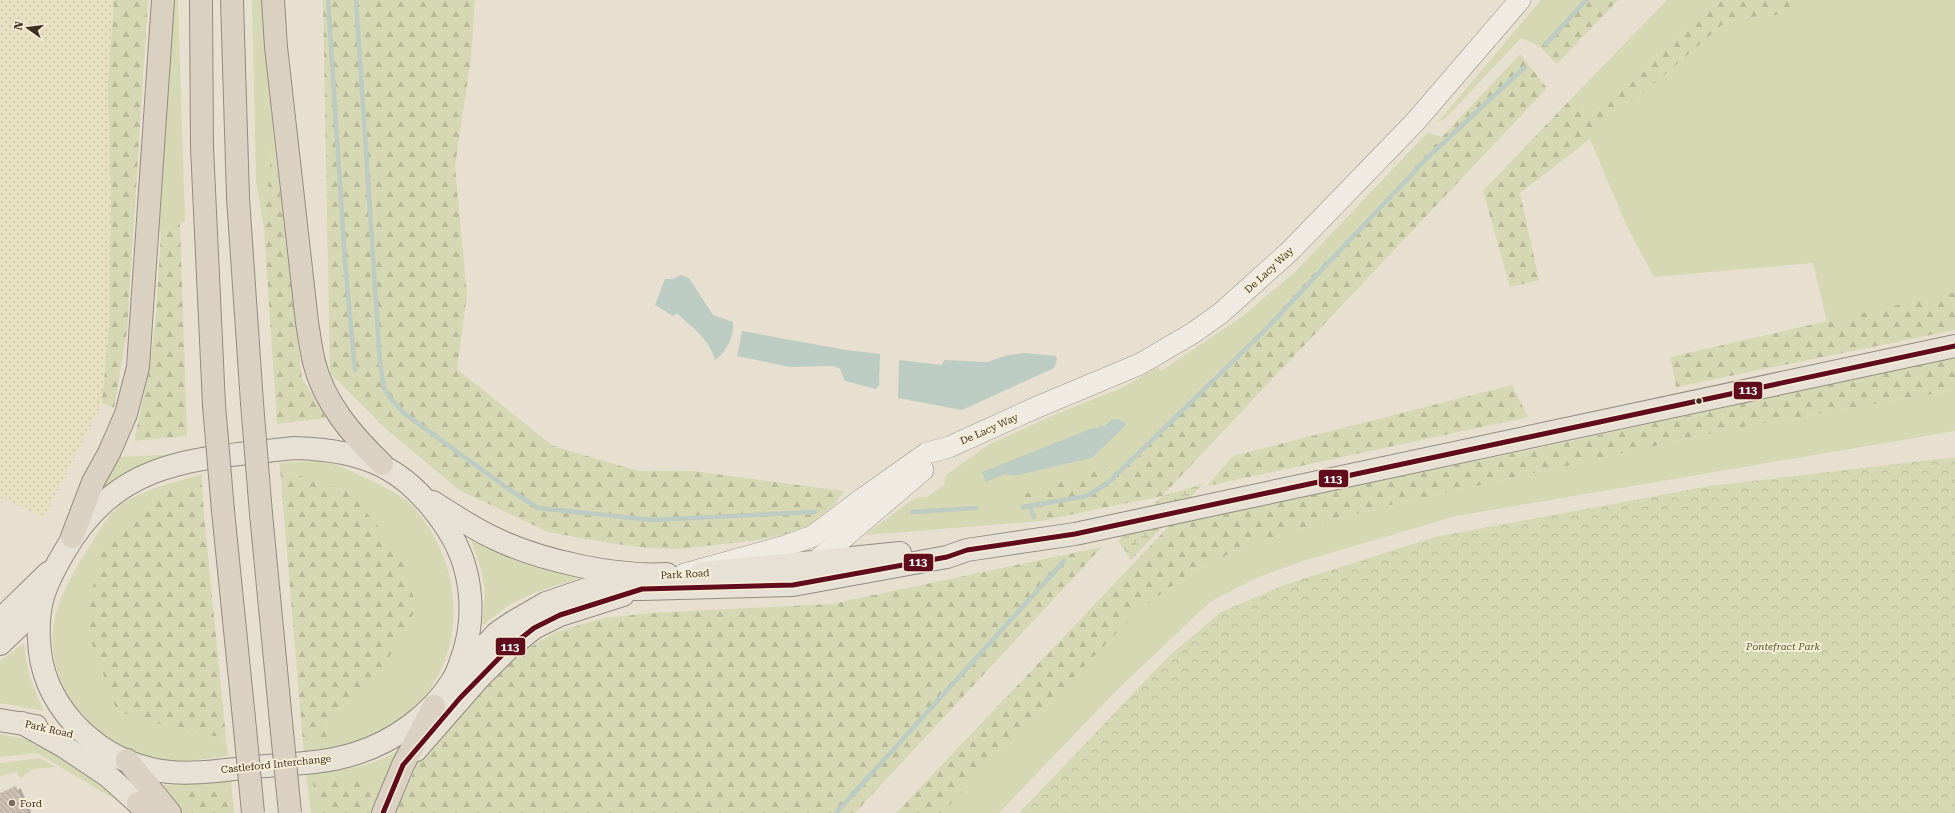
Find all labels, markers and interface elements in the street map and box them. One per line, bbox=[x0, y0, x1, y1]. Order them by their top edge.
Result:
north arrow bbox=[8, 8, 48, 48]
text: N bbox=[11, 20, 26, 31]
street label: De Lacy Way bbox=[1242, 245, 1296, 295]
line badge: 113 bbox=[1733, 381, 1763, 400]
text: 113 bbox=[1739, 384, 1757, 397]
unlabelled marker bbox=[1694, 396, 1704, 406]
street label: De Lacy Way bbox=[958, 411, 1020, 447]
line badge: 113 bbox=[1318, 469, 1349, 488]
text: 113 bbox=[1324, 473, 1342, 486]
line badge: 113 bbox=[903, 553, 934, 572]
text: 113 bbox=[909, 556, 927, 569]
street label: Park Road bbox=[660, 567, 710, 581]
line badge: 113 bbox=[495, 637, 526, 656]
text: 113 bbox=[501, 641, 519, 654]
park label: Pontefract Park bbox=[1745, 641, 1821, 652]
street label: Park Road bbox=[24, 718, 75, 740]
street label: Castleford Interchange bbox=[220, 753, 332, 775]
marker: Ford bbox=[7, 798, 17, 808]
place label: Ford bbox=[20, 798, 43, 809]

